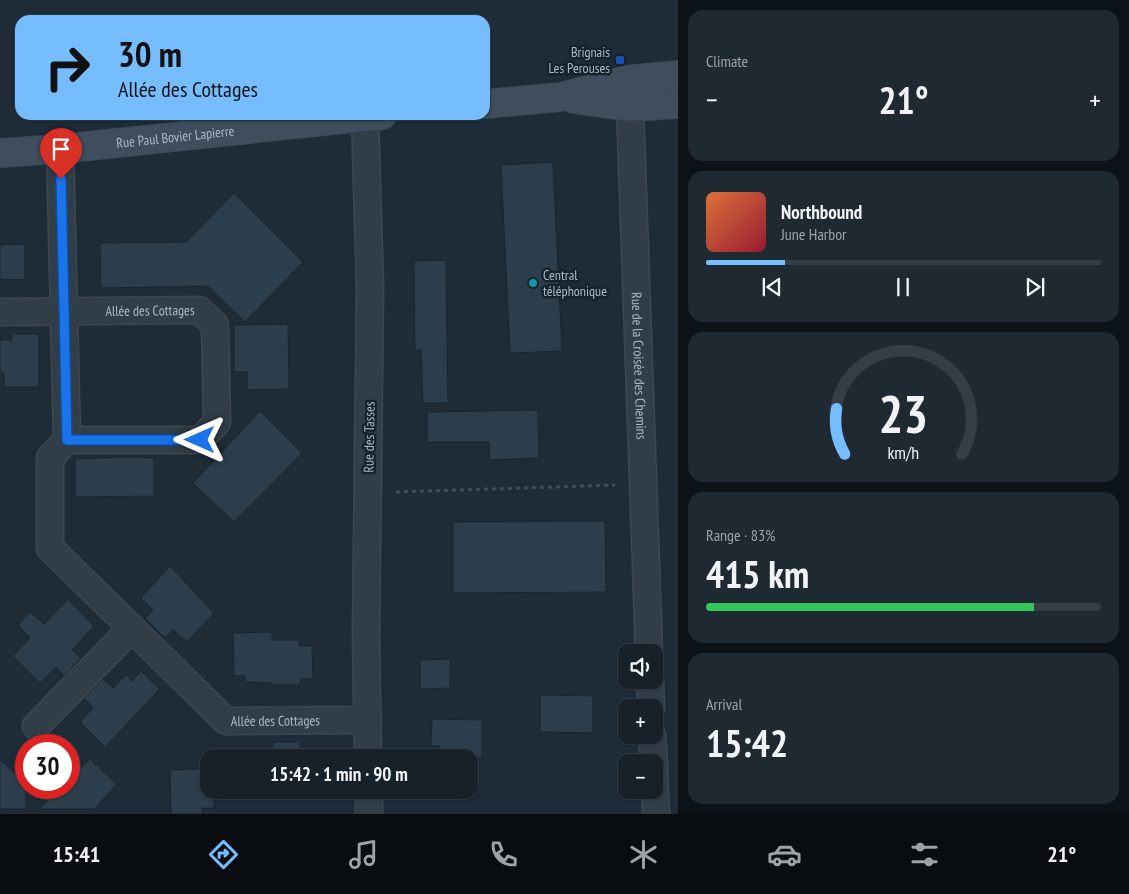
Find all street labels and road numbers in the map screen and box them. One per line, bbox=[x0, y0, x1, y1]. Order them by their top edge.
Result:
street label: Rue Paul Bovier Lapierre bbox=[115, 122, 235, 152]
street label: Rue de la Croisée des Chemins bbox=[627, 292, 651, 440]
street label: Allée des Cottages bbox=[105, 301, 195, 320]
street label: Rue des Tasses bbox=[359, 401, 379, 473]
street label: Allée des Cottages bbox=[231, 711, 320, 730]

